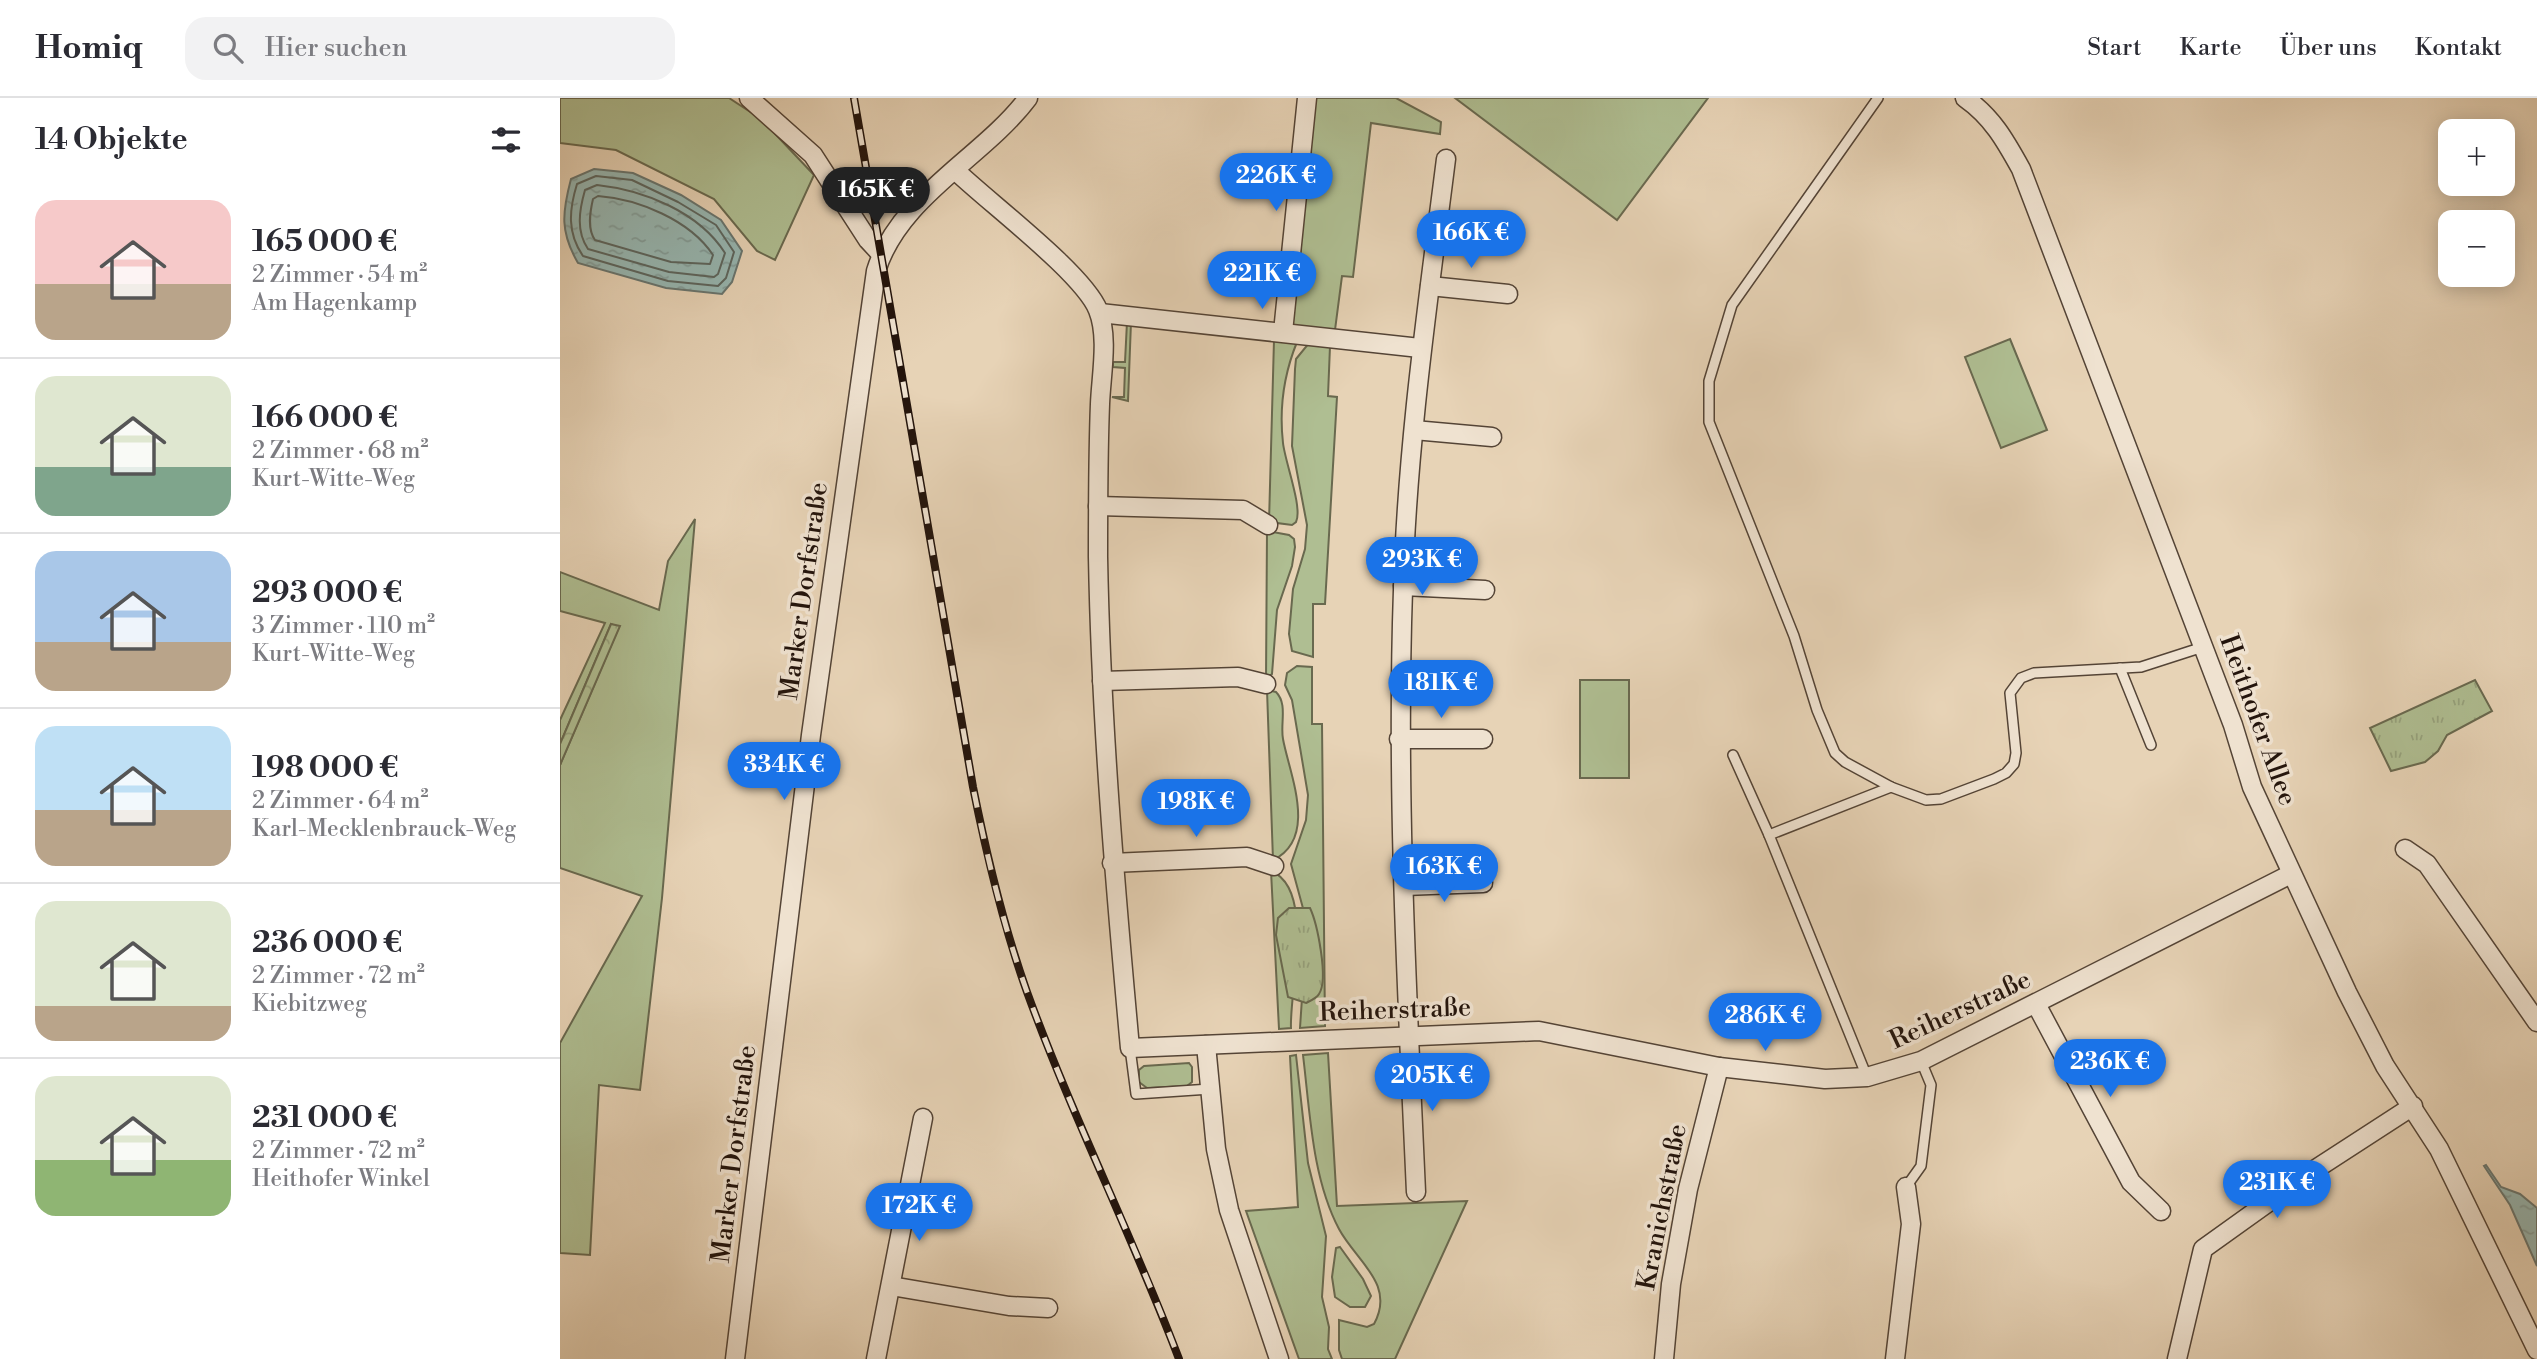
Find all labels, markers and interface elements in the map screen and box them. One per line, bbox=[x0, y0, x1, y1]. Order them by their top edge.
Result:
search box bbox=[185, 17, 675, 80]
text: Homiq bbox=[35, 28, 143, 69]
icon: search bbox=[209, 29, 247, 67]
text: Hier suchen bbox=[265, 32, 407, 64]
text: Start bbox=[2087, 33, 2141, 63]
text: Karte bbox=[2179, 33, 2242, 63]
text: Über uns bbox=[2280, 33, 2377, 63]
text: Kontakt bbox=[2415, 33, 2502, 63]
map controls bbox=[2438, 119, 2515, 287]
button: + bbox=[2438, 119, 2515, 196]
text: 14 Objekte bbox=[35, 121, 188, 159]
icon: filters bbox=[487, 121, 525, 159]
pin: 226K € bbox=[1219, 153, 1333, 213]
text: 226K € bbox=[1236, 162, 1316, 190]
pin: 165K € bbox=[819, 167, 933, 227]
text: 165K € bbox=[838, 176, 914, 204]
button: − bbox=[2438, 210, 2515, 287]
pin: 166K € bbox=[1414, 211, 1528, 270]
text: 166K € bbox=[1433, 219, 1509, 247]
text: 165 000 € bbox=[252, 223, 397, 261]
icon: home bbox=[91, 228, 175, 312]
pin: 221K € bbox=[1205, 252, 1319, 311]
text: 221K € bbox=[1223, 260, 1301, 288]
text: 2 Zimmer · 54 m² bbox=[252, 261, 427, 289]
text: Am Hagenkamp bbox=[252, 289, 417, 317]
text: 166 000 € bbox=[252, 399, 398, 437]
icon: home bbox=[91, 404, 175, 488]
text: 2 Zimmer · 68 m² bbox=[252, 437, 429, 465]
text: Kurt-Witte-Weg bbox=[252, 465, 415, 493]
street label: Marker Dorfstraße bbox=[773, 480, 835, 702]
pin: 293K € bbox=[1365, 538, 1479, 597]
text: 293K € bbox=[1382, 546, 1462, 574]
text: 293 000 € bbox=[252, 574, 402, 612]
icon: home bbox=[91, 579, 175, 663]
text: 3 Zimmer · 110 m² bbox=[252, 612, 435, 640]
street label: Heithofer Allee bbox=[2212, 630, 2304, 810]
text: Kurt-Witte-Weg bbox=[252, 640, 415, 668]
pin: 181K € bbox=[1384, 660, 1498, 720]
text: 181K € bbox=[1404, 669, 1478, 697]
pin: 334K € bbox=[727, 742, 841, 802]
text: 198 000 € bbox=[252, 749, 399, 787]
text: 334K € bbox=[744, 751, 824, 779]
icon: home bbox=[91, 754, 175, 838]
pin: 198K € bbox=[1139, 780, 1253, 839]
text: 2 Zimmer · 64 m² bbox=[252, 787, 429, 815]
text: 198K € bbox=[1157, 788, 1235, 816]
text: Karl-Mecklenbrauck-Weg bbox=[252, 815, 516, 843]
pin: 163K € bbox=[1387, 844, 1501, 904]
text: 163K € bbox=[1406, 853, 1482, 881]
text: 236 000 € bbox=[252, 924, 402, 962]
icon: home bbox=[91, 929, 175, 1013]
text: 2 Zimmer · 72 m² bbox=[252, 962, 425, 990]
street label: Reiherstraße bbox=[1884, 963, 2036, 1057]
text: Kiebitzweg bbox=[252, 990, 367, 1018]
street label: Reiherstraße bbox=[1318, 991, 1472, 1029]
pin: 286K € bbox=[1708, 993, 1822, 1053]
text: 286K € bbox=[1725, 1002, 1805, 1030]
pin: 236K € bbox=[2053, 1040, 2167, 1099]
street label: Marker Dorfstraße bbox=[705, 1043, 763, 1265]
text: 236K € bbox=[2070, 1048, 2150, 1076]
pin: 205K € bbox=[1375, 1054, 1489, 1113]
text: 205K € bbox=[1391, 1062, 1473, 1090]
text: 231 000 € bbox=[252, 1099, 397, 1137]
icon: home bbox=[91, 1104, 175, 1188]
street label: Kranichstraße bbox=[1630, 1121, 1694, 1293]
text: 2 Zimmer · 72 m² bbox=[252, 1137, 425, 1165]
pin: 231K € bbox=[2220, 1160, 2334, 1220]
text: Heithofer Winkel bbox=[252, 1165, 430, 1193]
text: 231K € bbox=[2239, 1169, 2315, 1197]
pin: 172K € bbox=[862, 1184, 976, 1243]
text: 172K € bbox=[882, 1192, 956, 1220]

